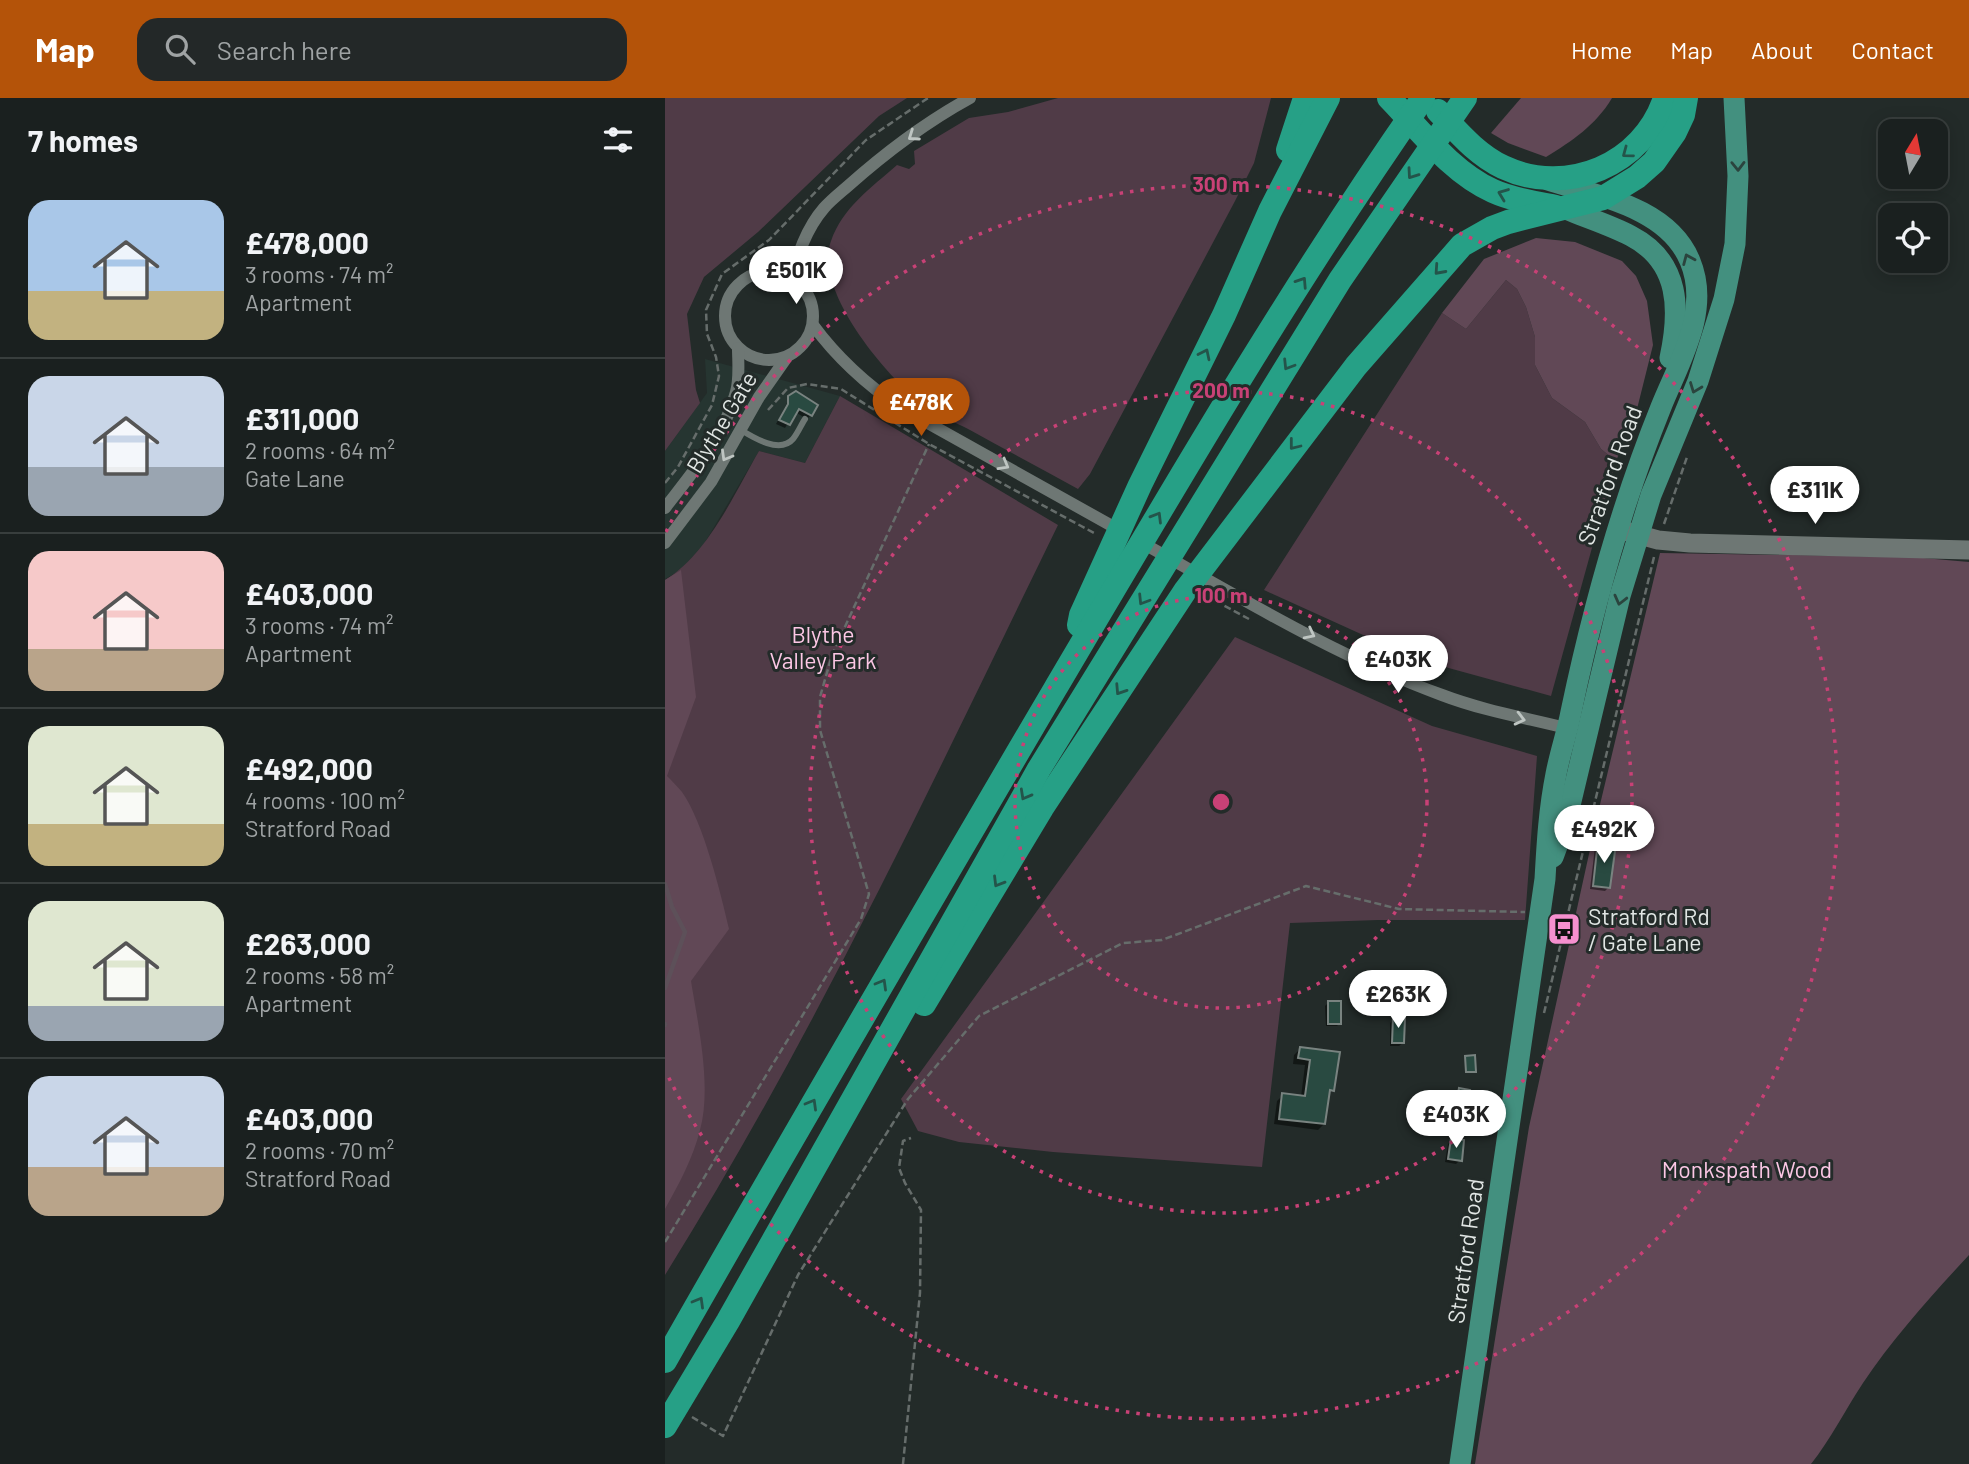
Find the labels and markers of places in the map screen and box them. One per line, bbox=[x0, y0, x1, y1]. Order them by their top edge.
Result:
pin: £501K bbox=[747, 246, 845, 306]
pin: £478K bbox=[872, 378, 970, 438]
pin: £311K bbox=[1766, 466, 1864, 526]
pin: £403K bbox=[1349, 636, 1447, 695]
centre of rings bbox=[1209, 790, 1233, 814]
pin: £492K bbox=[1555, 806, 1653, 865]
place label: Stratford Rd / Gate Lane bbox=[1588, 902, 1710, 956]
bus stop icon: Stratford Rd / Gate Lane bbox=[1545, 910, 1583, 948]
pin: £263K bbox=[1349, 970, 1447, 1030]
pin: £403K bbox=[1407, 1090, 1505, 1150]

